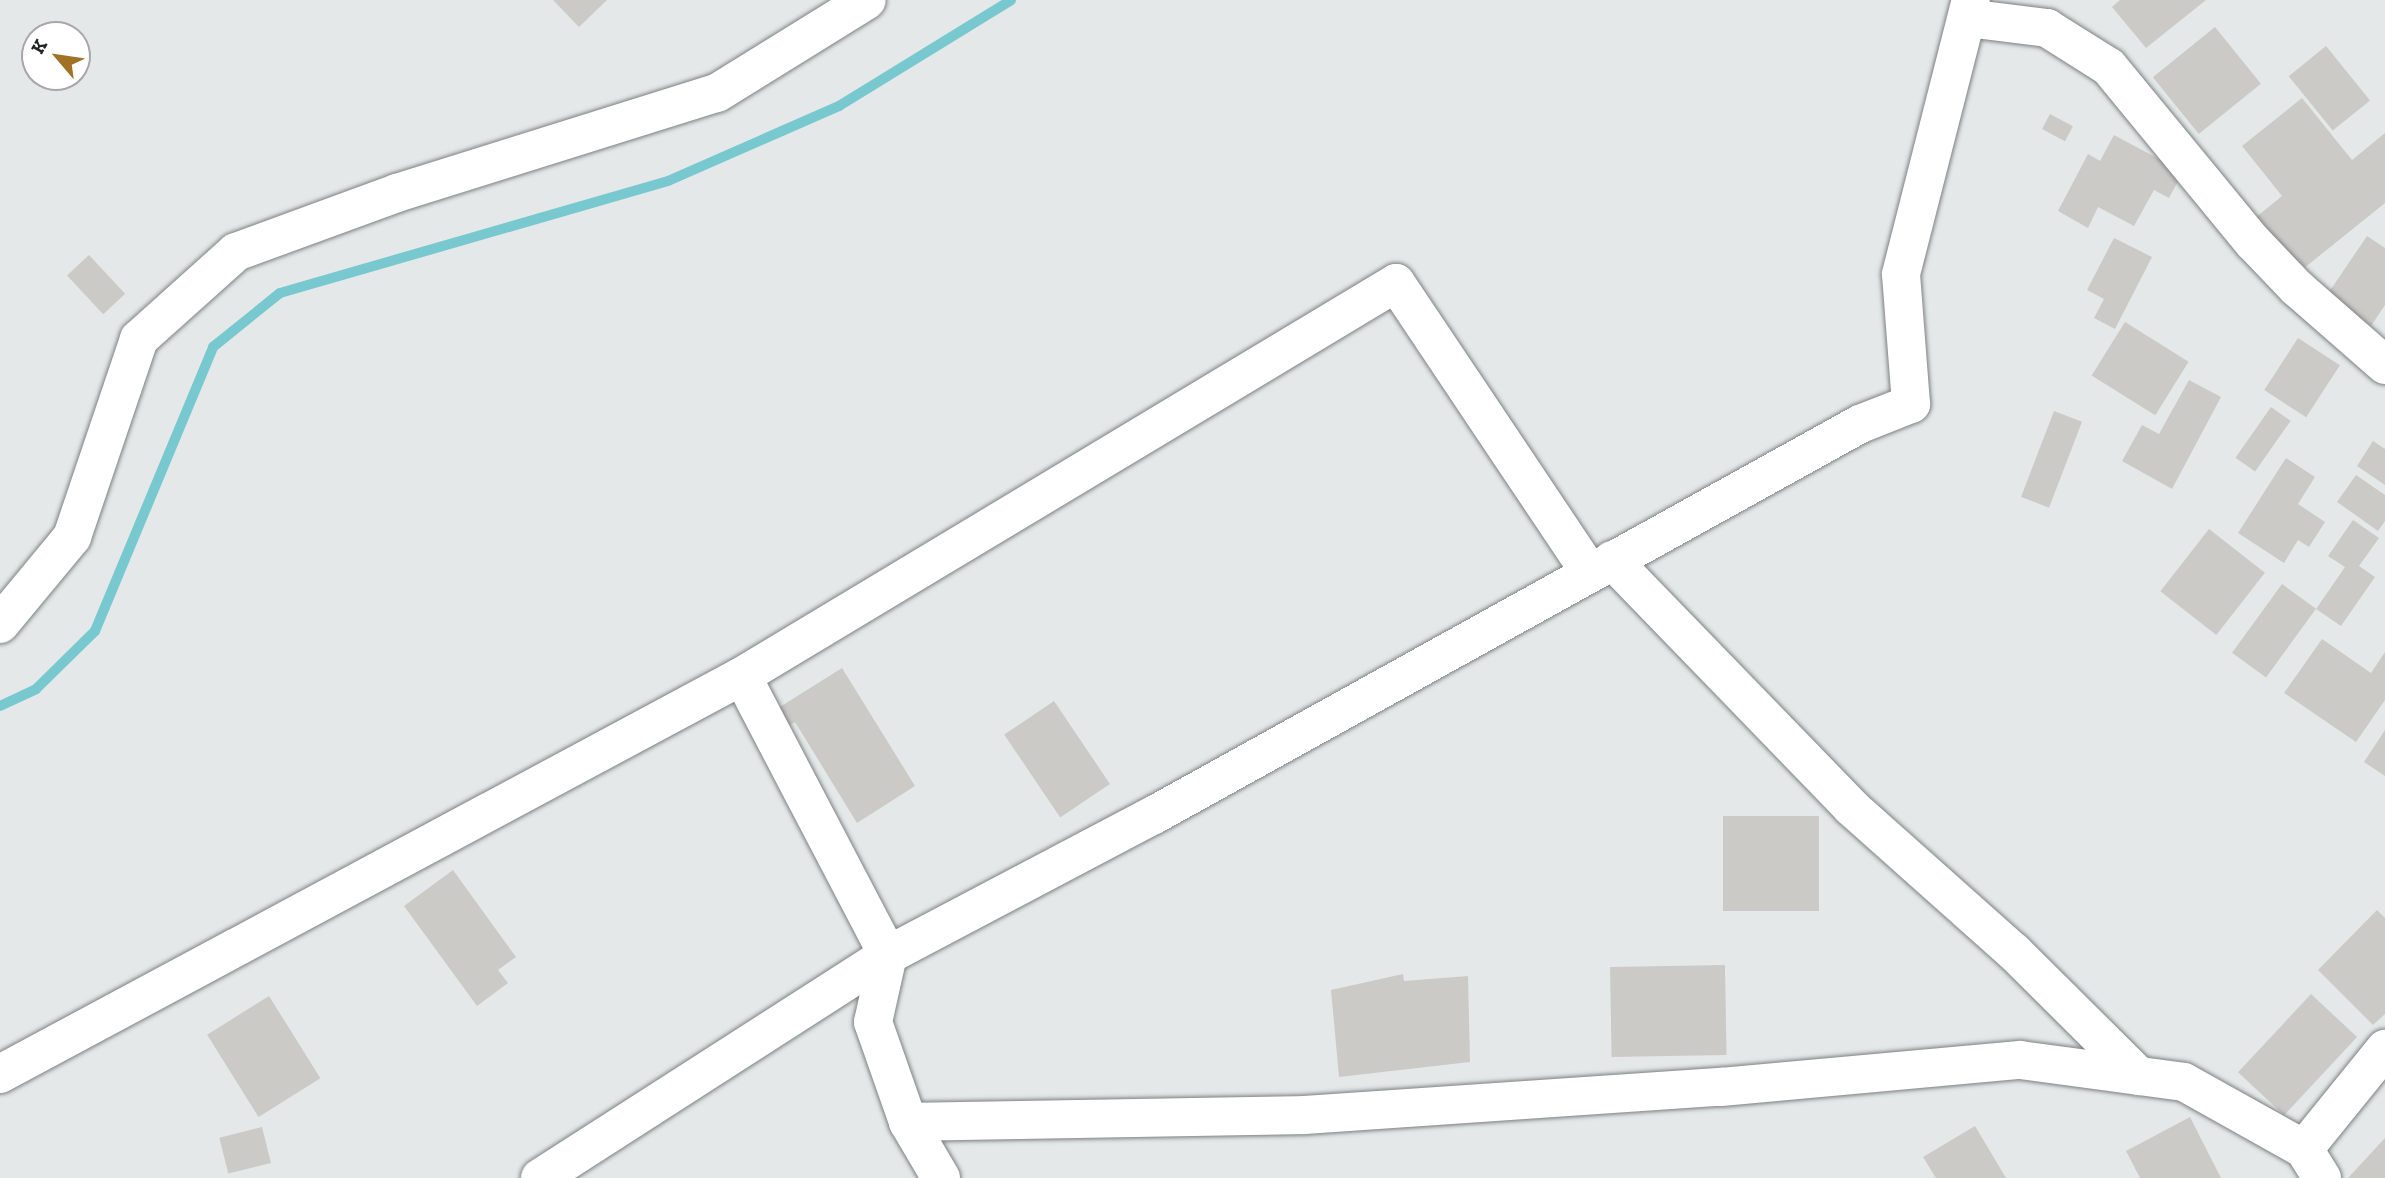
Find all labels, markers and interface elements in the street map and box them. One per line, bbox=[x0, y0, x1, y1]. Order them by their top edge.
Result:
north arrow bbox=[21, 21, 91, 91]
text: K bbox=[26, 35, 52, 58]

